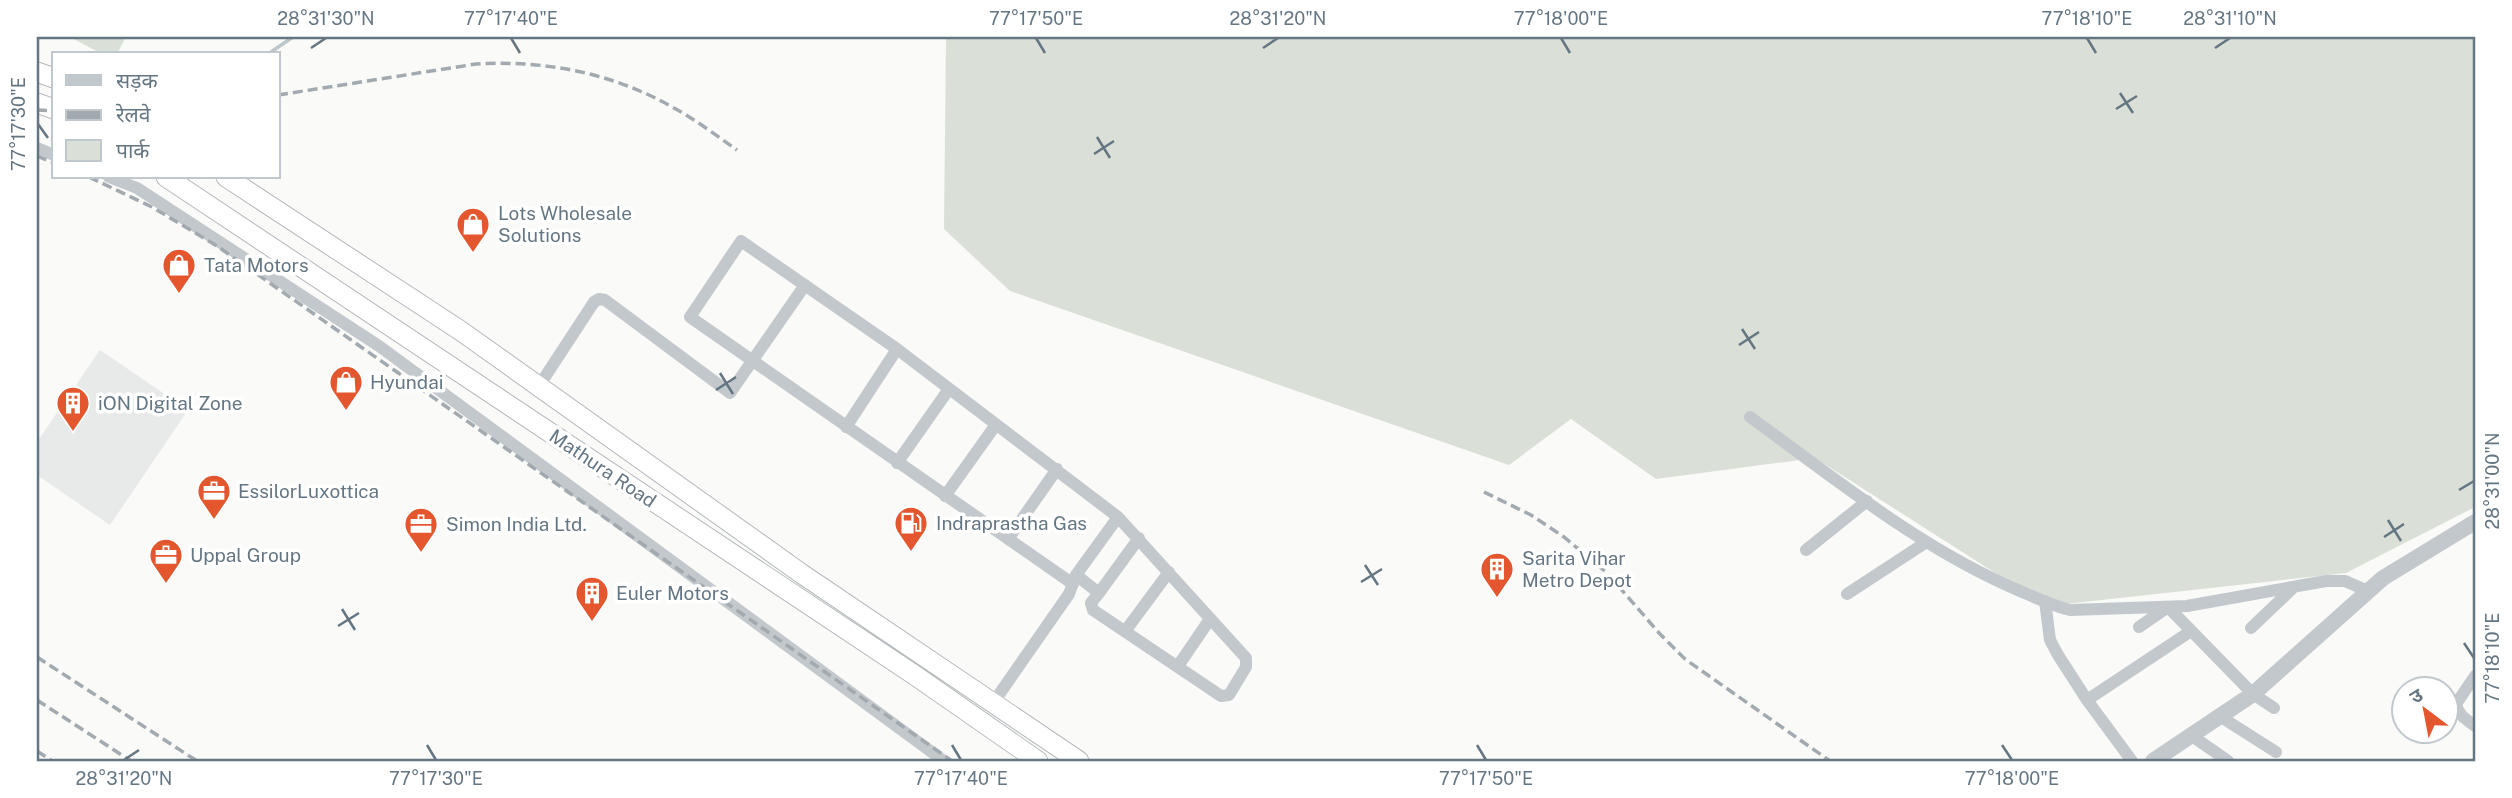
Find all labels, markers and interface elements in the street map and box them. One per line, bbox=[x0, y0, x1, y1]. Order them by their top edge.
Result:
text: 28°31'30"N bbox=[277, 8, 375, 29]
text: 77°17'40"E bbox=[464, 8, 558, 29]
text: 77°17'50"E bbox=[989, 8, 1083, 29]
text: 28°31'20"N bbox=[1230, 8, 1326, 29]
text: 77°18'00"E bbox=[1514, 8, 1608, 29]
text: 77°18'10"E bbox=[2042, 8, 2132, 29]
text: 28°31'10"N bbox=[2183, 8, 2277, 29]
legend bbox=[52, 52, 280, 178]
text: सड़क bbox=[116, 68, 158, 93]
text: 77°17'30"E bbox=[8, 77, 29, 171]
text: रेलवे bbox=[115, 102, 151, 127]
text: पार्क bbox=[116, 138, 150, 163]
place label: Lots Wholesale Solutions bbox=[498, 202, 632, 246]
shop icon: Lots Wholesale Solutions bbox=[454, 205, 492, 254]
shop icon: Tata Motors bbox=[160, 246, 198, 295]
place label: Tata Motors bbox=[204, 254, 309, 276]
shop icon: Hyundai bbox=[327, 363, 365, 412]
place label: Hyundai bbox=[370, 371, 443, 393]
building icon: iON Digital Zone bbox=[54, 384, 92, 433]
place label: iON Digital Zone bbox=[98, 392, 242, 414]
street label: Mathura Road bbox=[546, 424, 660, 512]
text: 28°31'00"N bbox=[2482, 433, 2503, 530]
office icon: EssilorLuxottica bbox=[195, 472, 233, 521]
place label: EssilorLuxottica bbox=[238, 480, 379, 502]
fuel station icon: Indraprastha Gas bbox=[892, 504, 930, 553]
office icon: Simon India Ltd. bbox=[402, 505, 440, 554]
place label: Indraprastha Gas bbox=[936, 512, 1087, 534]
place label: Simon India Ltd. bbox=[446, 513, 587, 535]
office icon: Uppal Group bbox=[147, 536, 185, 585]
place label: Uppal Group bbox=[190, 544, 301, 566]
place label: Sarita Vihar Metro Depot bbox=[1522, 547, 1632, 591]
building icon: Sarita Vihar Metro Depot bbox=[1478, 550, 1516, 599]
building icon: Euler Motors bbox=[573, 574, 611, 623]
place label: Euler Motors bbox=[616, 582, 729, 604]
text: 77°18'10"E bbox=[2482, 613, 2503, 703]
north arrow bbox=[2390, 676, 2460, 746]
text: उ bbox=[2405, 683, 2427, 708]
text: 28°31'20"N bbox=[76, 768, 172, 789]
text: 77°17'30"E bbox=[389, 768, 483, 789]
text: 77°17'40"E bbox=[914, 768, 1008, 789]
text: 77°17'50"E bbox=[1439, 768, 1533, 789]
text: 77°18'00"E bbox=[1965, 768, 2059, 789]

